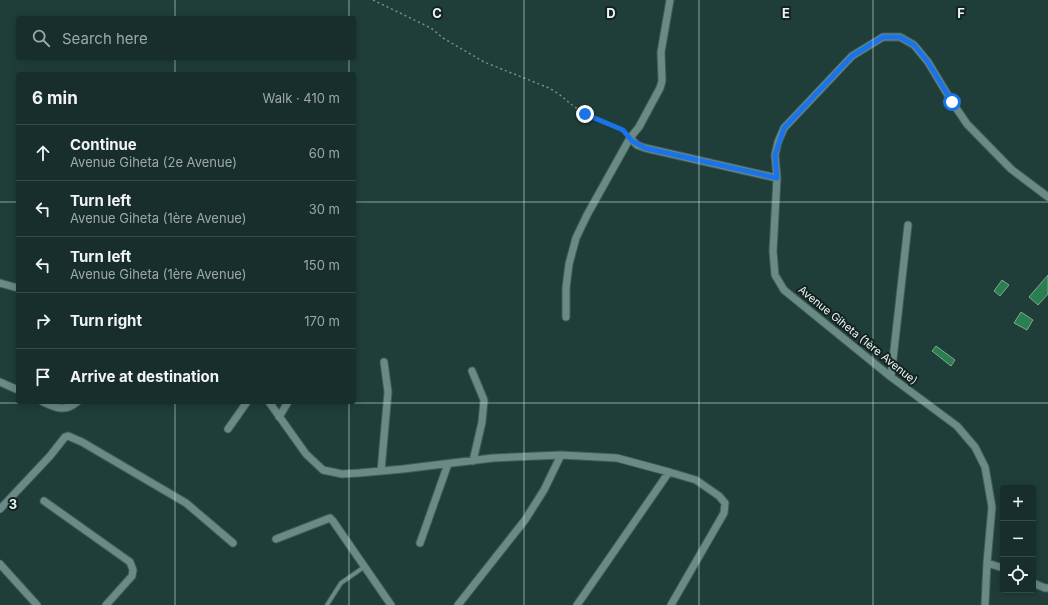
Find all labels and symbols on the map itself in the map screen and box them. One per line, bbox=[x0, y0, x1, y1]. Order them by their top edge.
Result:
text: C bbox=[432, 5, 442, 21]
text: D bbox=[606, 5, 616, 21]
text: E bbox=[782, 5, 790, 21]
text: F bbox=[957, 5, 965, 21]
route start bbox=[943, 93, 961, 111]
route end bbox=[576, 105, 594, 123]
street label: Avenue Giheta (1ère Avenue) bbox=[796, 283, 920, 387]
text: 3 bbox=[9, 496, 17, 512]

